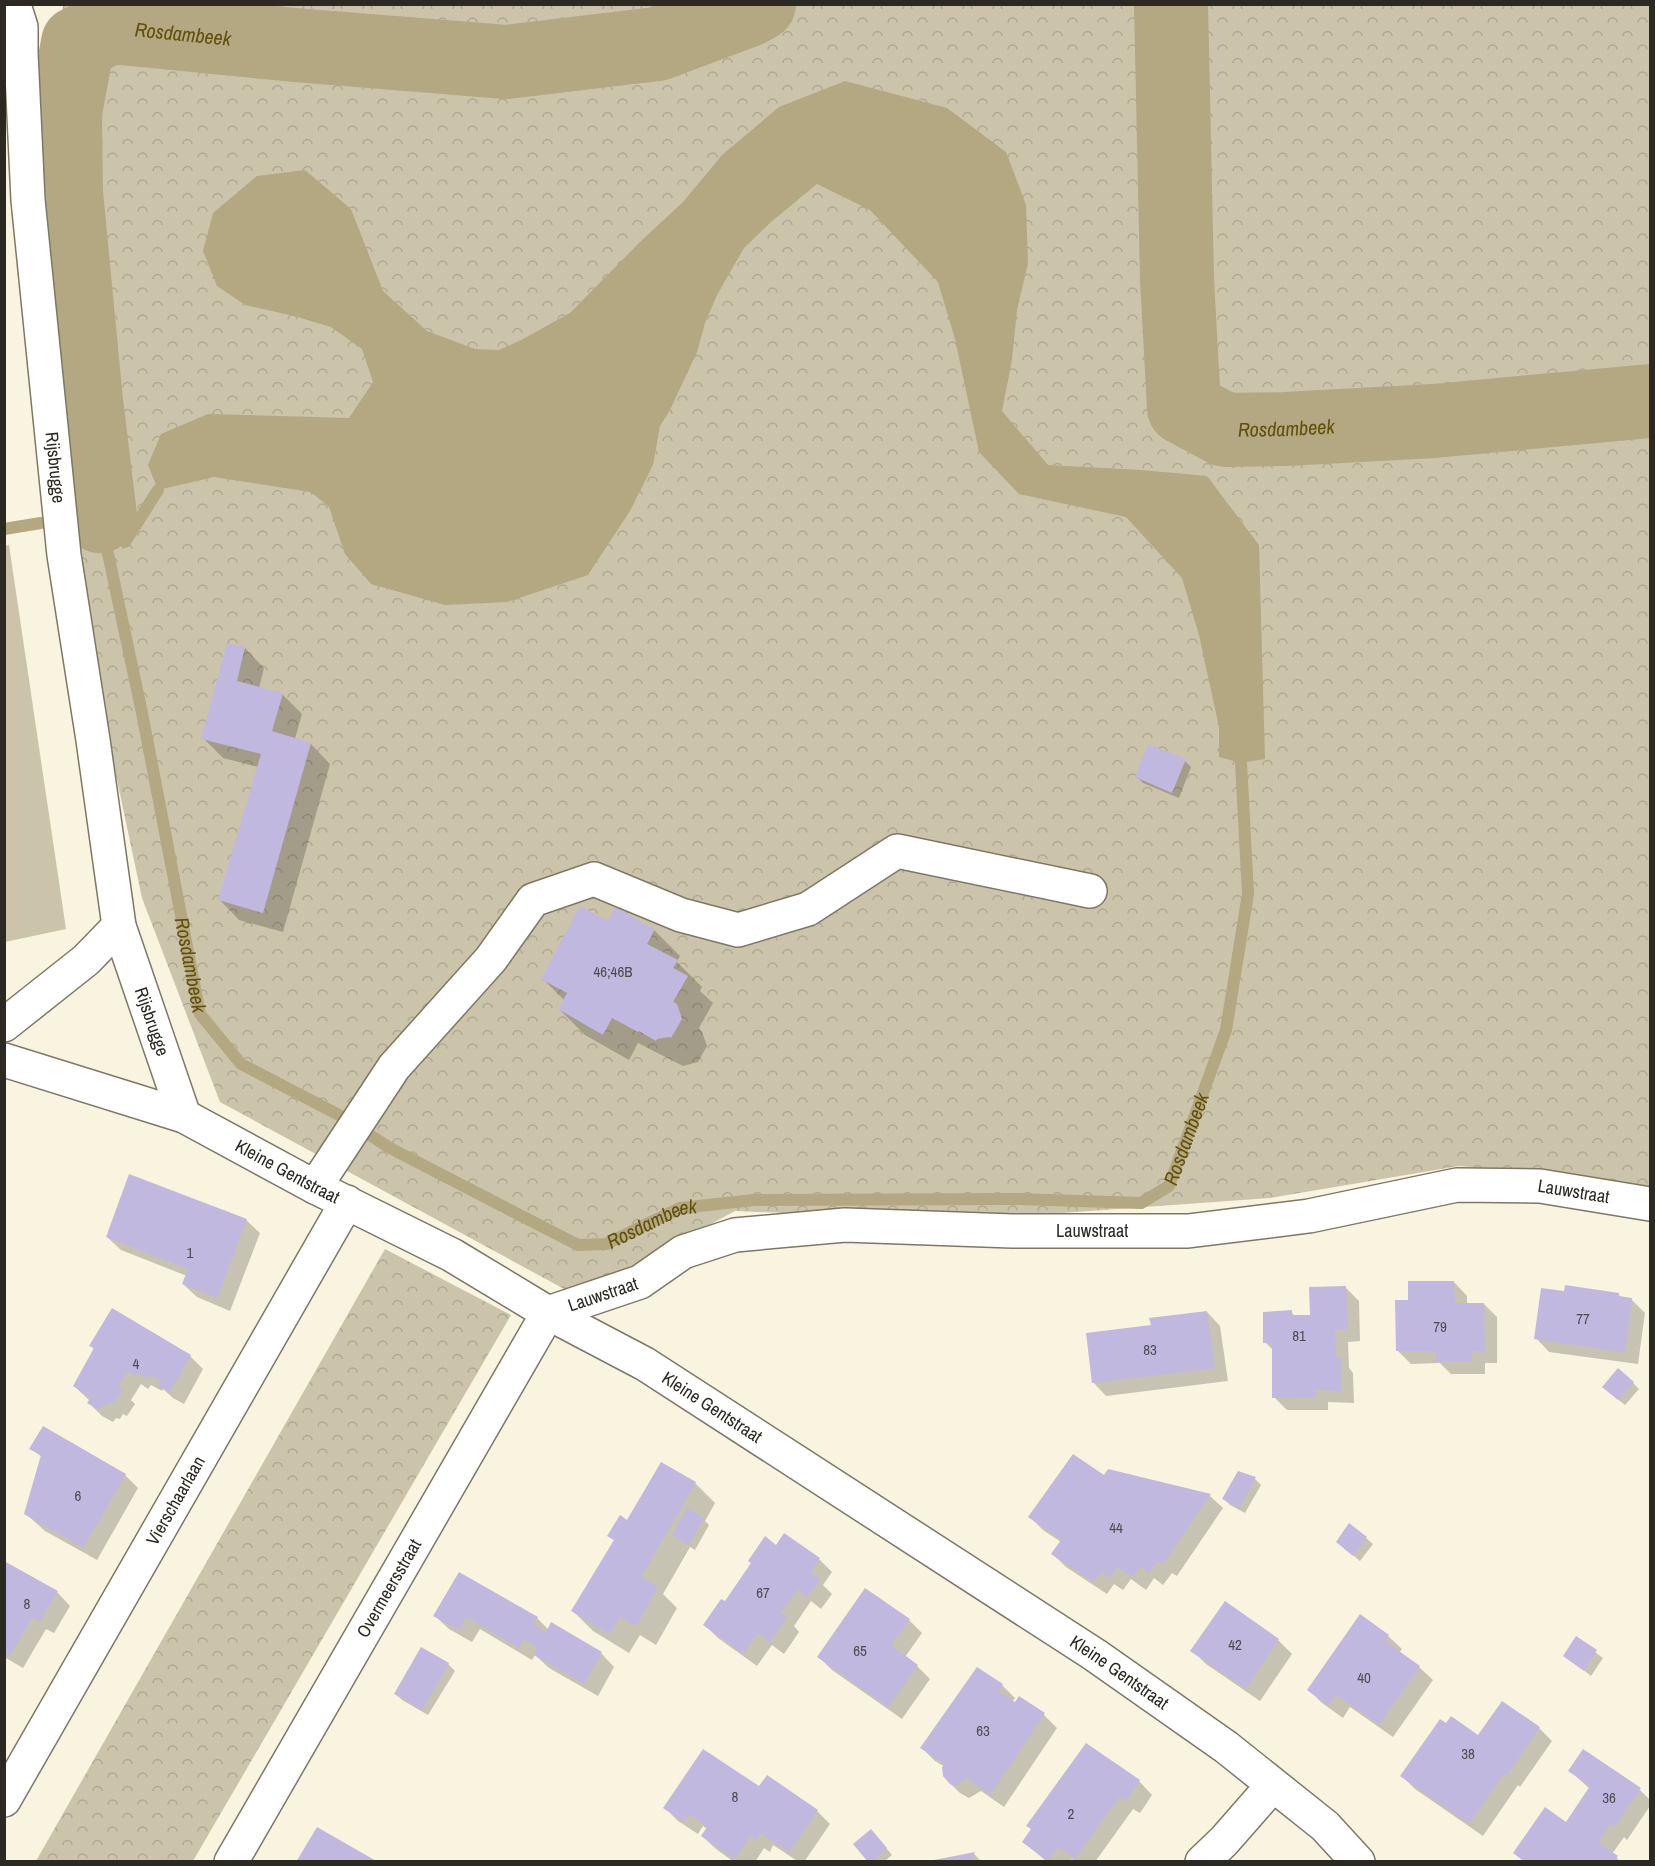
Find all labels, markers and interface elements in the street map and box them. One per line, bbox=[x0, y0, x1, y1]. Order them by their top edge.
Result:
water label: Rosdambeek bbox=[134, 15, 233, 52]
water label: Rosdambeek bbox=[1238, 412, 1336, 443]
street label: Rijsbrugge bbox=[40, 431, 72, 504]
water label: Rosdambeek bbox=[169, 915, 214, 1016]
house number: 46;46B bbox=[594, 961, 633, 982]
street label: Rijsbrugge bbox=[129, 984, 176, 1059]
water label: Rosdambeek bbox=[1156, 1088, 1215, 1189]
street label: Kleine Gentstraat bbox=[231, 1133, 344, 1209]
street label: Lauwstraat bbox=[1536, 1173, 1611, 1209]
water label: Rosdambeek bbox=[602, 1192, 699, 1255]
street label: Lauwstraat bbox=[1056, 1218, 1128, 1243]
house number: 1 bbox=[187, 1242, 194, 1263]
street label: Lauwstraat bbox=[565, 1271, 641, 1317]
house number: 77 bbox=[1576, 1308, 1590, 1329]
house number: 79 bbox=[1433, 1316, 1447, 1337]
house number: 81 bbox=[1292, 1325, 1306, 1346]
house number: 83 bbox=[1143, 1339, 1157, 1360]
house number: 4 bbox=[133, 1353, 140, 1374]
street label: Kleine Gentstraat bbox=[657, 1365, 767, 1449]
street label: Vierschaarlaan bbox=[140, 1451, 211, 1550]
house number: 6 bbox=[75, 1485, 82, 1506]
house number: 44 bbox=[1109, 1517, 1123, 1538]
street label: Overmeersstraat bbox=[350, 1534, 427, 1642]
house number: 67 bbox=[756, 1582, 770, 1603]
house number: 8 bbox=[24, 1593, 31, 1614]
street label: Kleine Gentstraat bbox=[1065, 1629, 1174, 1715]
house number: 42 bbox=[1228, 1634, 1242, 1655]
house number: 65 bbox=[853, 1640, 867, 1661]
house number: 40 bbox=[1357, 1667, 1371, 1688]
house number: 63 bbox=[976, 1720, 990, 1741]
house number: 38 bbox=[1461, 1743, 1475, 1764]
house number: 8 bbox=[732, 1786, 739, 1807]
house number: 36 bbox=[1602, 1787, 1616, 1808]
house number: 2 bbox=[1068, 1803, 1075, 1824]

